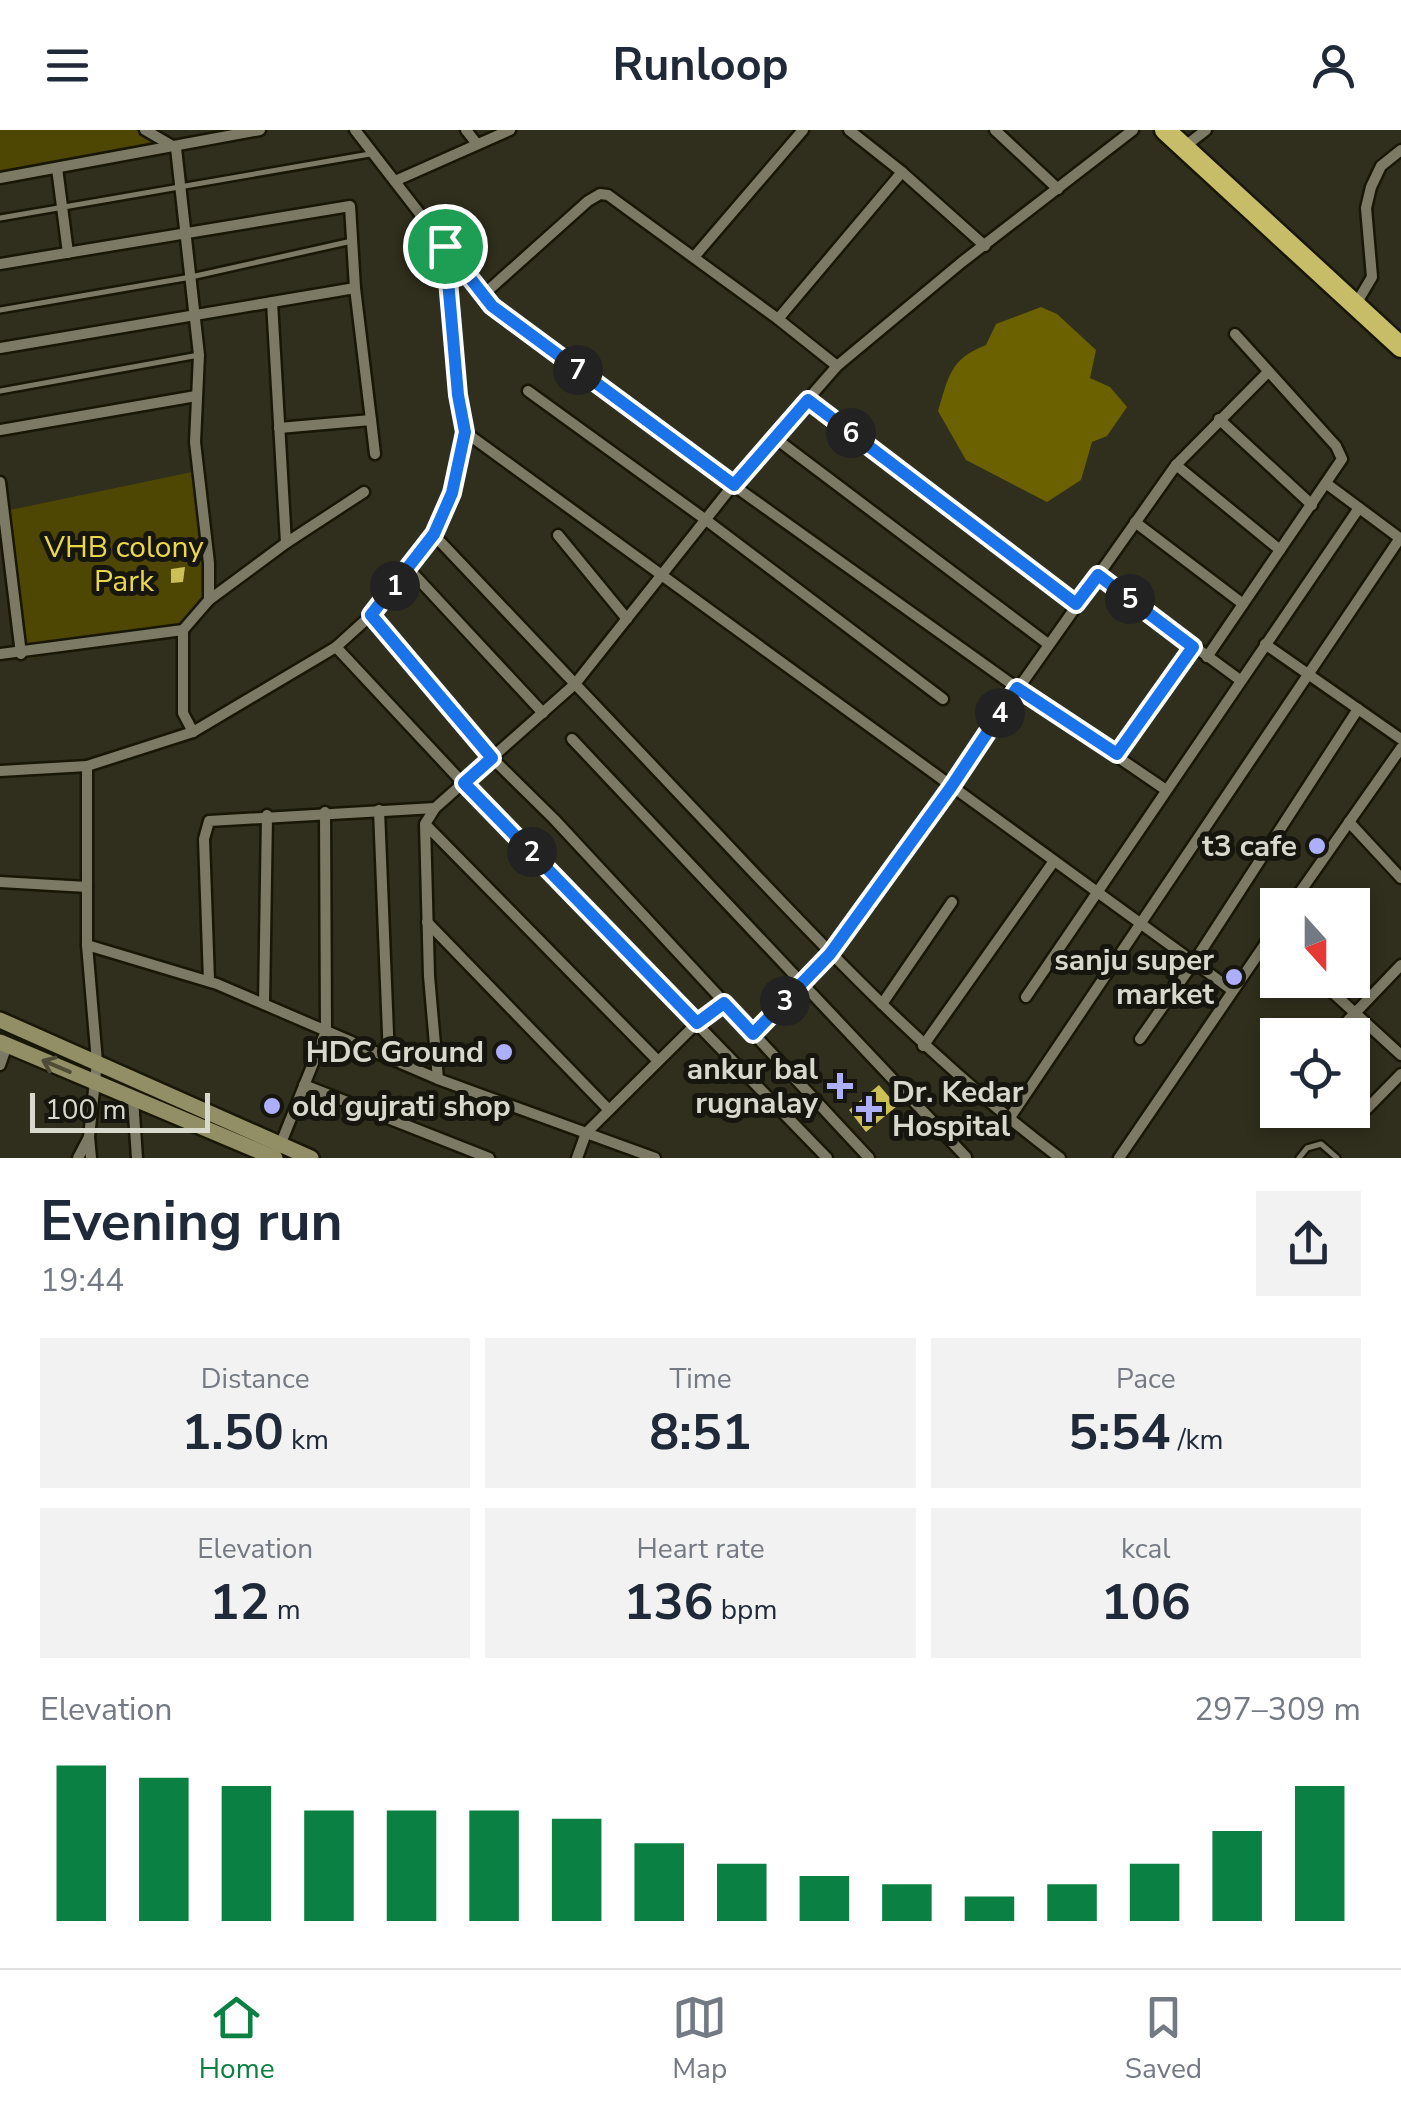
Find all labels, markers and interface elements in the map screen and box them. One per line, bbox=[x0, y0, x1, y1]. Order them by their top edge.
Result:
text: Runloop bbox=[612, 35, 789, 96]
icon: menu bbox=[40, 38, 95, 93]
icon: person bbox=[1306, 38, 1361, 93]
pin bbox=[403, 204, 488, 289]
icon: arrive bbox=[418, 219, 473, 274]
pin: 7 bbox=[553, 345, 603, 395]
text: 7 bbox=[570, 351, 586, 389]
pin: 6 bbox=[826, 408, 876, 458]
text: 6 bbox=[843, 414, 859, 452]
park label: VHB colony Park bbox=[43, 527, 204, 602]
pin: 1 bbox=[370, 561, 420, 611]
text: 1 bbox=[387, 567, 403, 605]
pin: 5 bbox=[1105, 574, 1155, 624]
text: 5 bbox=[1122, 580, 1138, 618]
pin: 4 bbox=[975, 688, 1025, 738]
text: 4 bbox=[992, 694, 1008, 732]
place label: t3 cafe bbox=[1202, 826, 1297, 867]
pin: 2 bbox=[507, 827, 557, 877]
text: 2 bbox=[524, 833, 540, 871]
marker: t3 cafe bbox=[1306, 835, 1328, 857]
north arrow bbox=[1260, 888, 1370, 998]
map controls bbox=[1260, 888, 1370, 1128]
place label: sanju super market bbox=[1054, 940, 1214, 1015]
marker: sanju super market bbox=[1223, 966, 1245, 988]
pin: 3 bbox=[760, 976, 810, 1026]
text: 3 bbox=[777, 982, 793, 1020]
button: locate bbox=[1260, 1018, 1370, 1128]
place label: HDC Ground bbox=[306, 1032, 484, 1073]
marker: HDC Ground bbox=[493, 1041, 515, 1063]
place label: ankur bal rugnalay bbox=[687, 1049, 818, 1124]
one-way arrow bbox=[41, 1056, 72, 1074]
place label: Dr. Kedar Hospital bbox=[892, 1072, 1024, 1147]
marker: ankur bal rugnalay bbox=[827, 1073, 853, 1099]
place label: old gujrati shop bbox=[292, 1086, 511, 1127]
scale bar bbox=[30, 1088, 210, 1133]
text: 100 m bbox=[45, 1091, 127, 1129]
marker: old gujrati shop bbox=[261, 1095, 283, 1117]
marker: Dr. Kedar Hospital bbox=[856, 1096, 882, 1122]
text: Evening run bbox=[40, 1184, 343, 1259]
button: share bbox=[1256, 1191, 1361, 1296]
text: 19:44 bbox=[40, 1259, 124, 1302]
text: Distance bbox=[201, 1360, 310, 1398]
text: Time bbox=[669, 1360, 732, 1398]
text: Pace bbox=[1116, 1360, 1176, 1398]
text: 1.50 bbox=[181, 1398, 284, 1467]
text: 8:51 bbox=[649, 1398, 752, 1467]
text: 5:54 bbox=[1068, 1398, 1171, 1467]
text: km bbox=[284, 1421, 329, 1459]
text: /km bbox=[1171, 1421, 1224, 1459]
text: Elevation bbox=[197, 1530, 313, 1568]
text: Heart rate bbox=[636, 1530, 765, 1568]
text: kcal bbox=[1121, 1530, 1171, 1568]
text: 12 bbox=[210, 1568, 270, 1637]
text: 136 bbox=[624, 1568, 714, 1637]
text: 106 bbox=[1101, 1568, 1191, 1637]
text: m bbox=[270, 1591, 301, 1629]
text: bpm bbox=[714, 1591, 777, 1629]
text: Elevation bbox=[40, 1688, 173, 1731]
text: 297–309 m bbox=[1194, 1688, 1361, 1731]
tab: Home bbox=[199, 1990, 275, 2088]
tab: Map bbox=[672, 1990, 727, 2088]
tab: Saved bbox=[1125, 1990, 1202, 2088]

